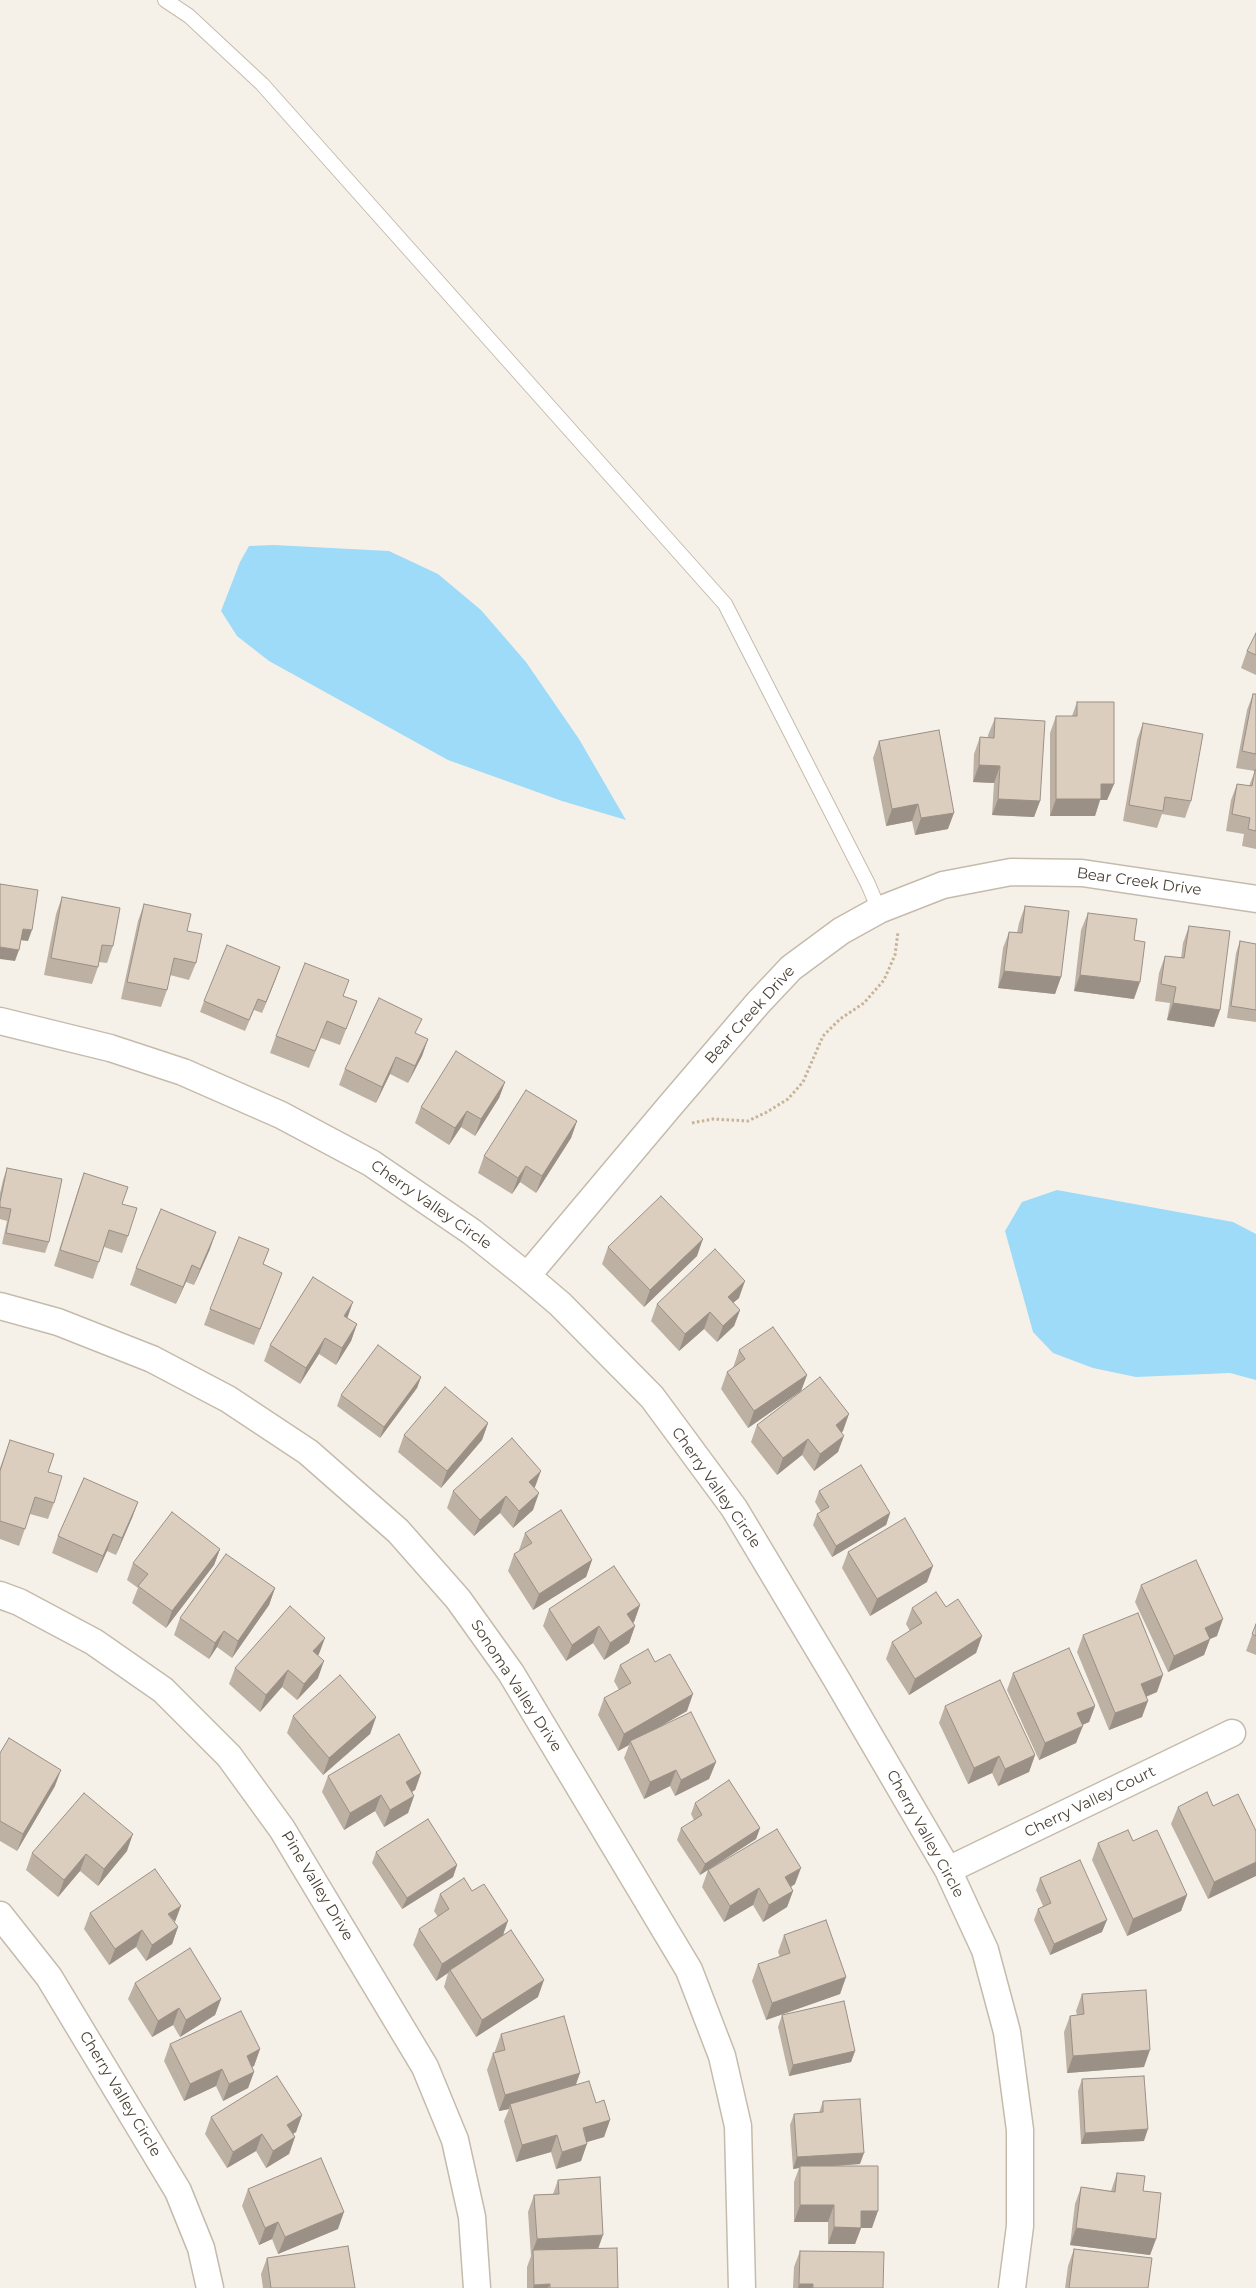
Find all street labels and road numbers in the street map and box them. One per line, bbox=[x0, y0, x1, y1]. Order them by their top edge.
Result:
street label: Bear Creek Drive bbox=[1076, 864, 1202, 900]
street label: Bear Creek Drive bbox=[701, 962, 799, 1068]
street label: Cherry Valley Circle bbox=[367, 1157, 495, 1253]
street label: Cherry Valley Circle bbox=[668, 1424, 764, 1552]
street label: Sonoma Valley Drive bbox=[467, 1617, 565, 1755]
street label: Cherry Valley Court bbox=[1022, 1762, 1158, 1842]
street label: Cherry Valley Circle bbox=[882, 1767, 968, 1901]
street label: Pine Valley Drive bbox=[277, 1828, 357, 1944]
street label: Cherry Valley Circle bbox=[75, 2028, 165, 2160]

